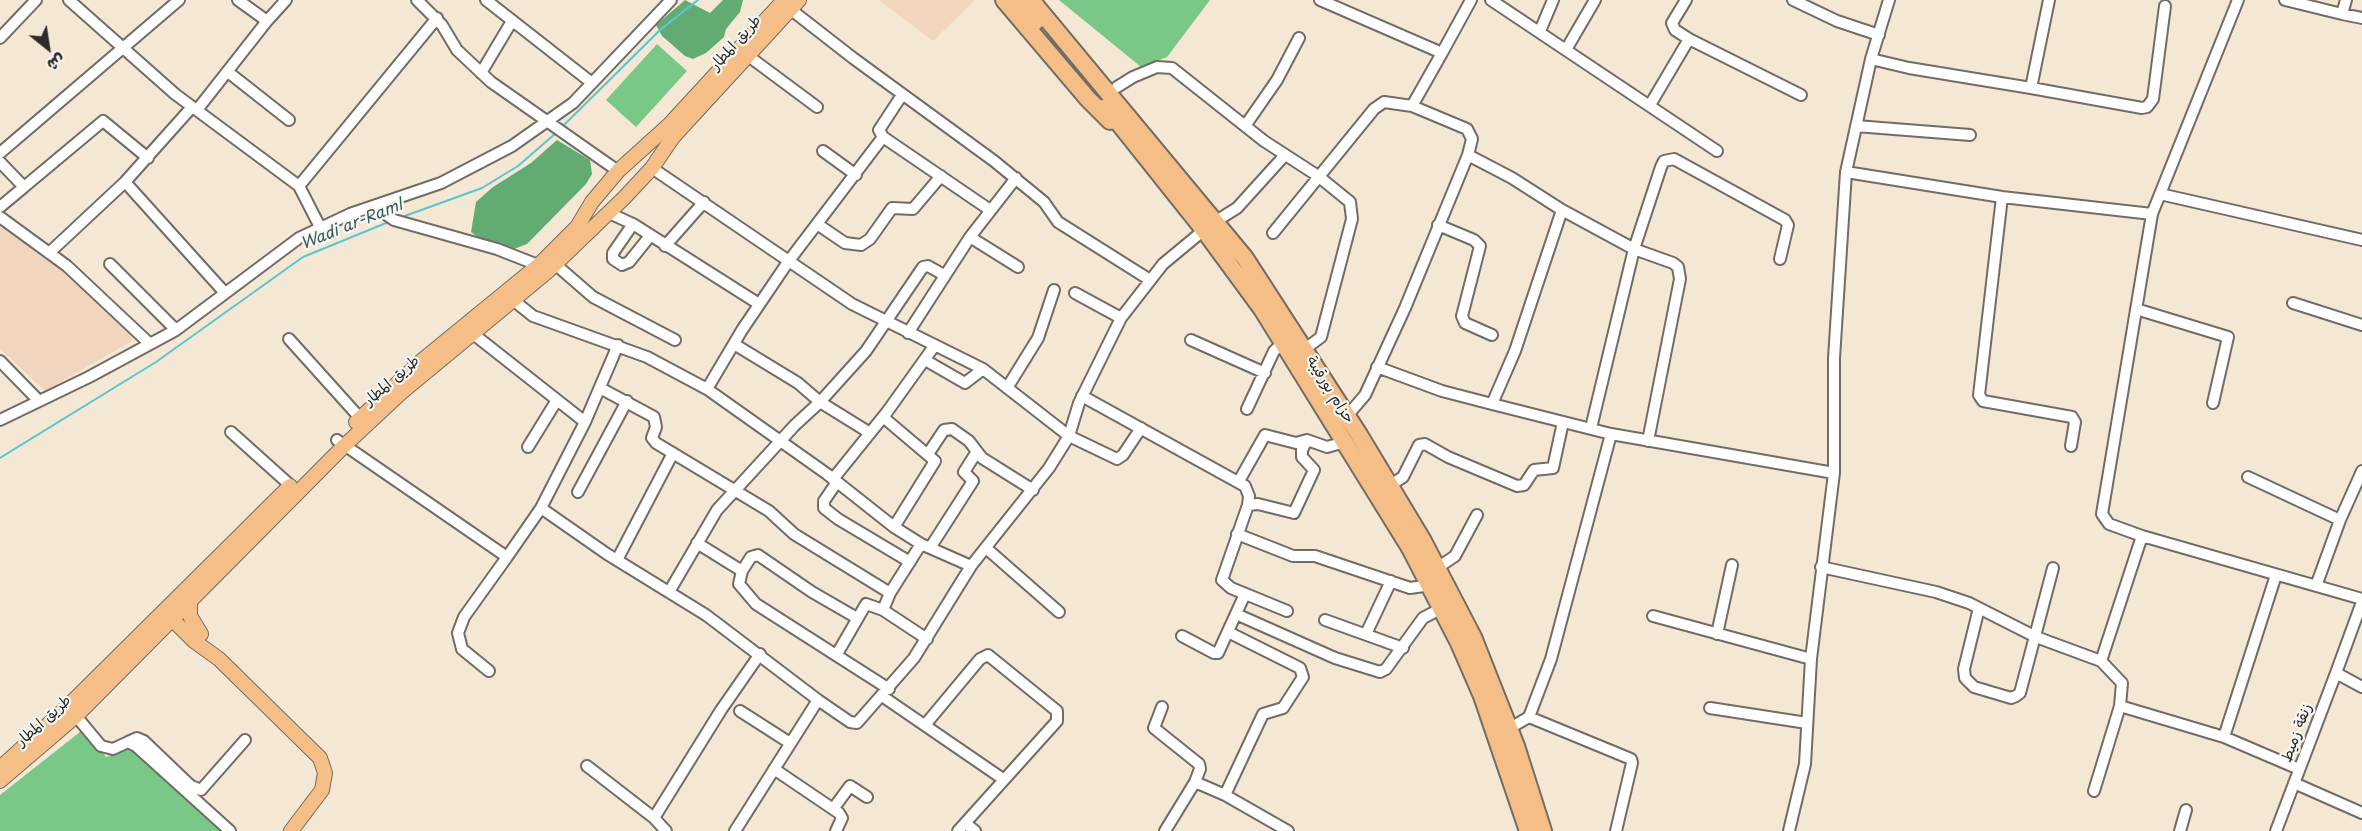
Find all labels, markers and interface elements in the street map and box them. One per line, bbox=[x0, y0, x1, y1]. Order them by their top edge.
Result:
street label: طريق المطار bbox=[707, 12, 765, 74]
north arrow bbox=[18, 18, 78, 78]
text: ش bbox=[43, 49, 71, 78]
water label: Wadi ar-Raml bbox=[298, 196, 406, 254]
street label: طريق المطار bbox=[361, 352, 423, 410]
street label: حزام بورقيبة bbox=[1302, 353, 1358, 427]
street label: طريق المطار bbox=[13, 692, 75, 750]
street label: زنقة زميط bbox=[2278, 701, 2316, 765]

